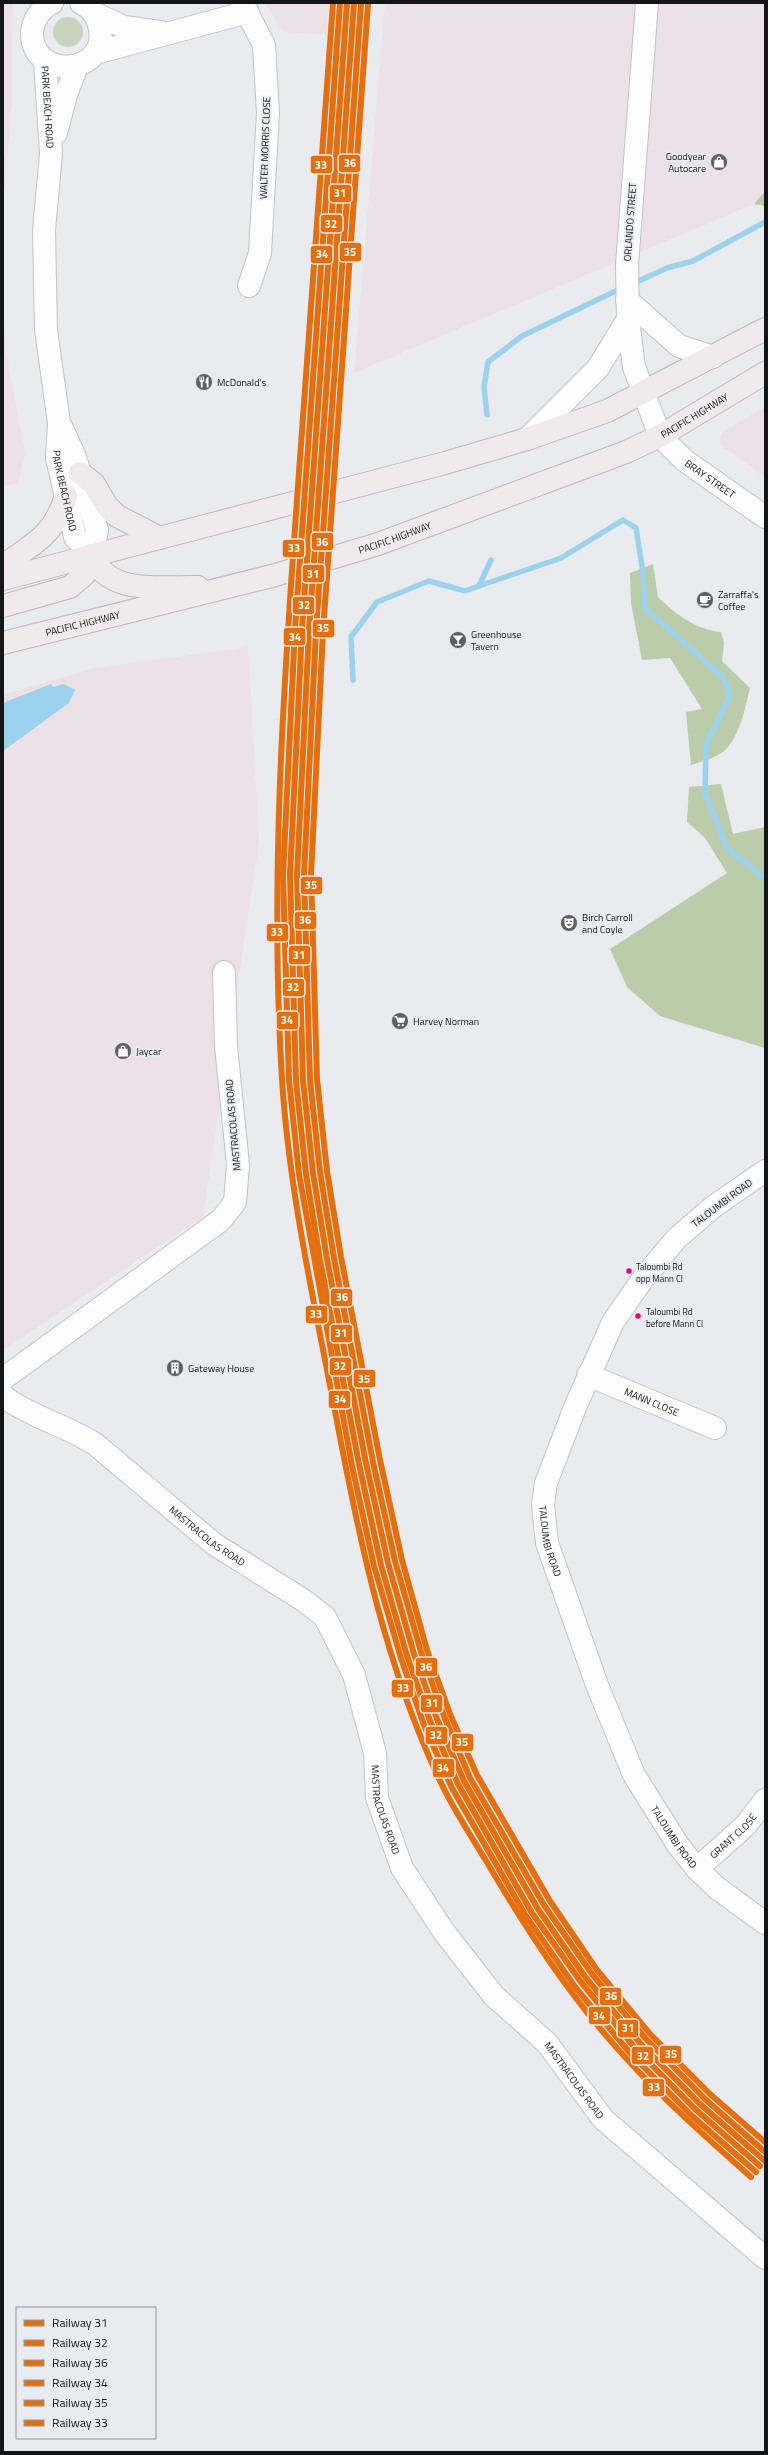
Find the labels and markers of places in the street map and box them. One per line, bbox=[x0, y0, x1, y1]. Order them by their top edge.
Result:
place label: Goodyear Autocare bbox=[666, 149, 707, 176]
shop icon: Goodyear Autocare bbox=[709, 152, 729, 172]
restaurant icon: McDonald's bbox=[194, 372, 214, 392]
place label: McDonald's bbox=[217, 375, 266, 390]
place label: Zarraffa's Coffee bbox=[718, 587, 759, 614]
cafe icon: Zarraffa's Coffee bbox=[695, 590, 715, 610]
place label: Greenhouse Tavern bbox=[471, 627, 522, 654]
bar icon: Greenhouse Tavern bbox=[448, 630, 468, 650]
place label: Birch Carroll and Coyle bbox=[582, 910, 633, 937]
theatre icon: Birch Carroll and Coyle bbox=[559, 913, 579, 933]
supermarket icon: Harvey Norman bbox=[390, 1011, 410, 1031]
place label: Harvey Norman bbox=[413, 1014, 479, 1029]
shop icon: Jaycar bbox=[113, 1041, 133, 1061]
place label: Jaycar bbox=[136, 1044, 162, 1059]
place label: Taloumbi Rd opp Mann Cl bbox=[636, 1260, 683, 1285]
marker: Taloumbi Rd opp Mann Cl bbox=[624, 1266, 634, 1276]
place label: Taloumbi Rd before Mann Cl bbox=[646, 1305, 703, 1330]
marker: Taloumbi Rd before Mann Cl bbox=[633, 1311, 643, 1321]
building icon: Gateway House bbox=[165, 1358, 185, 1378]
place label: Gateway House bbox=[188, 1361, 254, 1376]

